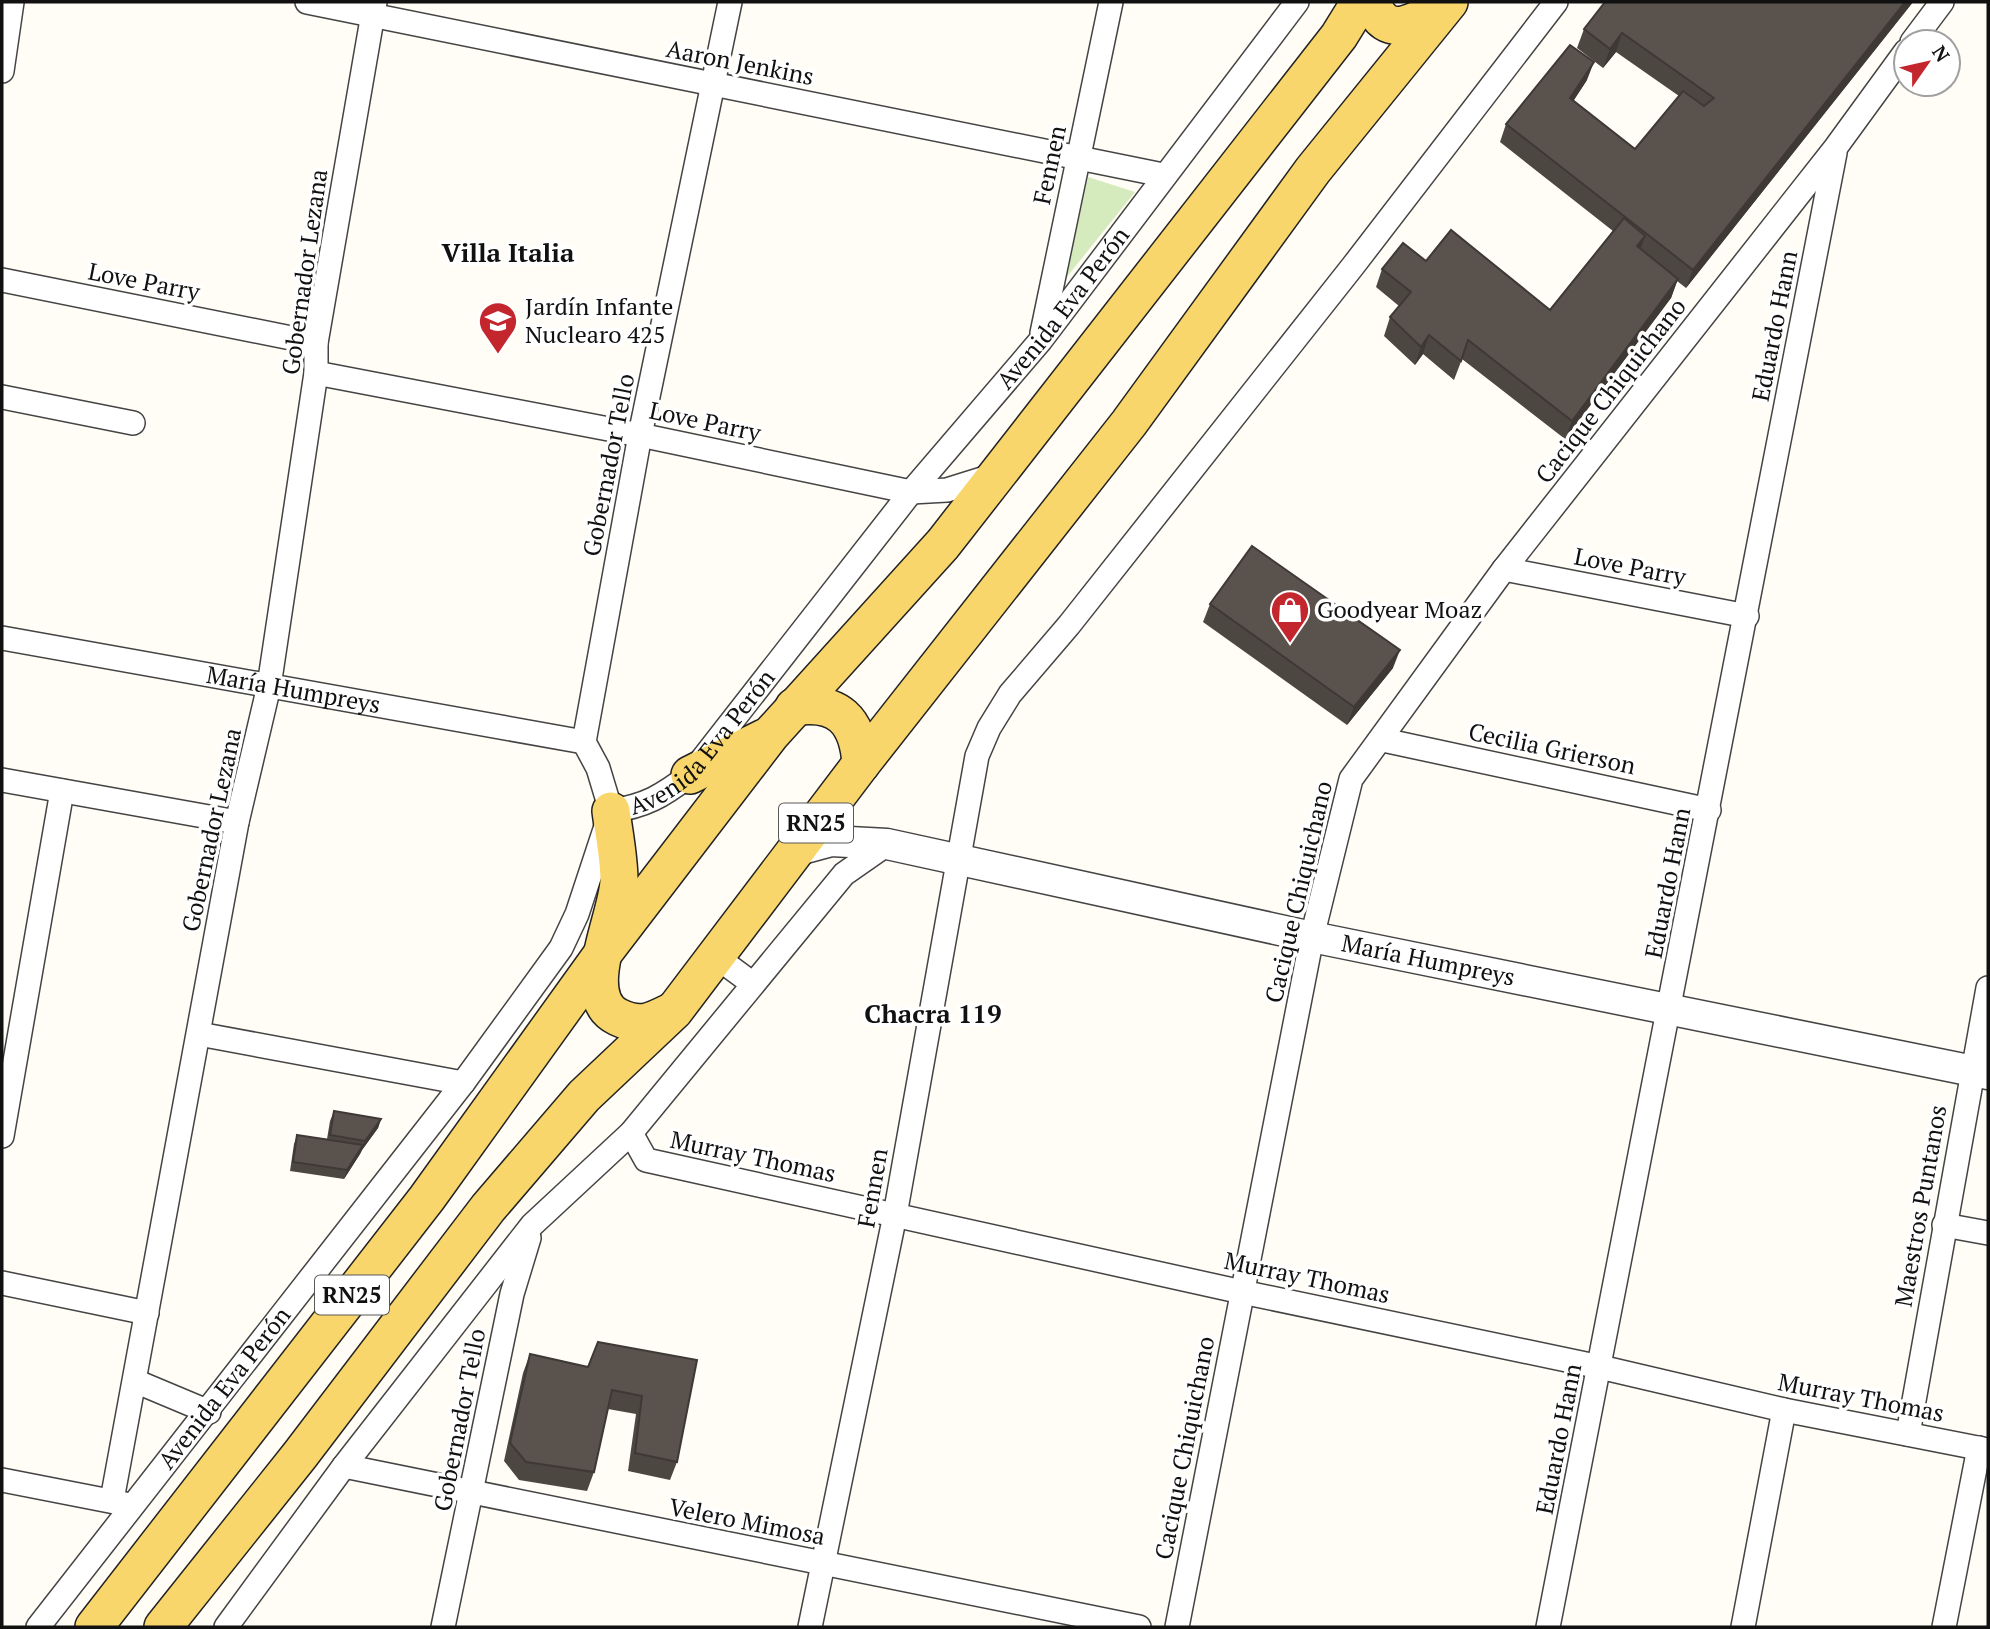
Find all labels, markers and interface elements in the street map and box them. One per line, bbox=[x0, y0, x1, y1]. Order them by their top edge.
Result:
north arrow bbox=[1892, 28, 1962, 98]
street label: Aaron Jenkins bbox=[664, 32, 817, 92]
text: N bbox=[1927, 40, 1956, 67]
street label: Fennen bbox=[1025, 122, 1073, 207]
street label: Gobernador Lezana bbox=[274, 167, 334, 377]
street label: Avenida Eva Perón bbox=[989, 220, 1136, 396]
district label: Villa Italia bbox=[442, 235, 575, 269]
street label: Eduardo Hann bbox=[1744, 248, 1804, 404]
street label: Love Parry bbox=[86, 255, 204, 308]
place label: Jardín Infante Nuclearo 425 bbox=[525, 290, 673, 350]
street label: Cacique Chiquichano bbox=[1528, 291, 1693, 490]
school or university icon: Jardín Infante Nuclearo 425 bbox=[477, 300, 519, 355]
street label: Gobernador Tello bbox=[575, 371, 641, 559]
street label: Love Parry bbox=[647, 394, 765, 449]
street label: Love Parry bbox=[1572, 540, 1690, 593]
shop icon: Goodyear Moaz bbox=[1269, 589, 1311, 644]
place label: Goodyear Moaz bbox=[1317, 593, 1482, 625]
street label: María Humpreys bbox=[204, 658, 383, 720]
street label: Avenida Eva Perón bbox=[625, 662, 782, 822]
street label: Cecilia Grierson bbox=[1466, 715, 1639, 781]
street label: Gobernador Lezana bbox=[174, 725, 248, 935]
street label: Cacique Chiquichano bbox=[1257, 778, 1339, 1006]
road number: RN25 bbox=[779, 804, 853, 842]
street label: Eduardo Hann bbox=[1637, 805, 1697, 961]
street label: María Humpreys bbox=[1339, 926, 1518, 993]
district label: Chacra 119 bbox=[864, 996, 1002, 1030]
street label: Maestros Puntanos bbox=[1887, 1102, 1954, 1309]
street label: Murray Thomas bbox=[667, 1123, 839, 1189]
street label: Fennen bbox=[849, 1146, 895, 1230]
street label: Murray Thomas bbox=[1221, 1244, 1393, 1310]
road number: RN25 bbox=[315, 1276, 389, 1314]
street label: Avenida Eva Perón bbox=[150, 1300, 297, 1475]
street label: Gobernador Tello bbox=[426, 1326, 492, 1514]
street label: Cacique Chiquichano bbox=[1147, 1334, 1221, 1562]
street label: Eduardo Hann bbox=[1528, 1361, 1588, 1517]
street label: Murray Thomas bbox=[1775, 1365, 1947, 1429]
street label: Velero Mimosa bbox=[666, 1490, 828, 1552]

